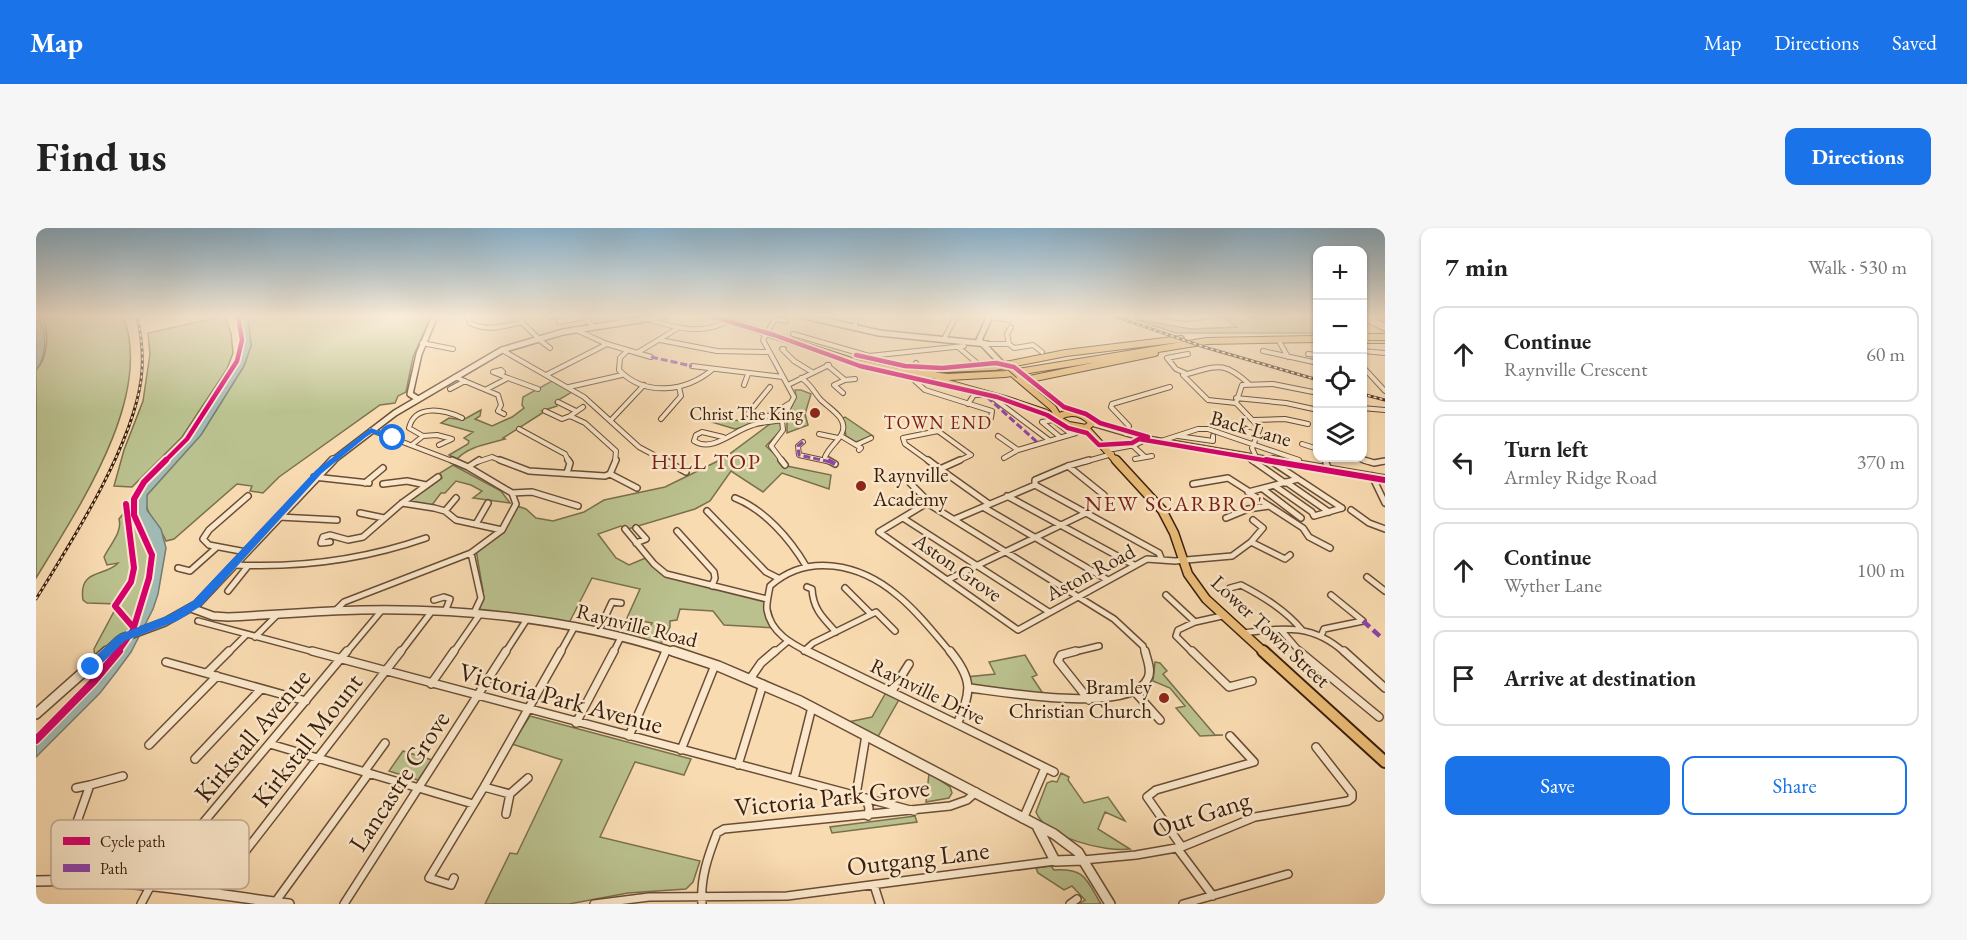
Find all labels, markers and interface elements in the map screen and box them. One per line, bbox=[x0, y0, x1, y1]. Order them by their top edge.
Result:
text: Map bbox=[30, 24, 83, 60]
text: Map bbox=[1704, 29, 1741, 56]
text: Directions bbox=[1774, 29, 1859, 56]
text: Saved bbox=[1892, 29, 1937, 56]
button: Directions bbox=[1785, 128, 1931, 185]
text: Find us bbox=[36, 129, 167, 184]
map controls bbox=[1313, 246, 1367, 462]
button: + bbox=[1313, 246, 1367, 300]
text: 7 min bbox=[1445, 250, 1508, 284]
text: Walk · 530 m bbox=[1808, 254, 1907, 280]
button: − bbox=[1313, 300, 1367, 354]
text: Continue bbox=[1504, 327, 1591, 356]
icon: ahead bbox=[1447, 338, 1480, 371]
text: 60 m bbox=[1866, 341, 1905, 367]
button: locate bbox=[1313, 354, 1367, 408]
text: Raynville Crescent bbox=[1504, 356, 1647, 382]
place label: Christ The King bbox=[690, 402, 803, 425]
street label: Back Lane bbox=[1207, 404, 1295, 452]
marker: Christ The King bbox=[808, 406, 822, 420]
button: layers bbox=[1313, 408, 1367, 462]
district label: TOWN END bbox=[883, 411, 993, 434]
route start bbox=[379, 424, 405, 450]
text: Turn left bbox=[1504, 435, 1588, 464]
icon: left bbox=[1447, 446, 1480, 479]
district label: HILL TOP bbox=[651, 447, 761, 476]
text: 370 m bbox=[1857, 449, 1905, 475]
place label: Raynville Academy bbox=[872, 461, 949, 512]
text: Armley Ridge Road bbox=[1504, 464, 1657, 490]
marker: Raynville Academy bbox=[854, 479, 868, 493]
district label: NEW SCARBRO' bbox=[1085, 489, 1263, 518]
street label: Aston Grove bbox=[907, 526, 1008, 608]
street label: Aston Road bbox=[1040, 537, 1140, 607]
text: Continue bbox=[1504, 543, 1591, 572]
icon: ahead bbox=[1447, 554, 1480, 587]
text: 100 m bbox=[1857, 557, 1905, 583]
street label: Lower Town Street bbox=[1206, 569, 1337, 693]
text: Wyther Lane bbox=[1504, 572, 1602, 598]
street label: Raynville Road bbox=[574, 597, 701, 653]
street label: Raynville Drive bbox=[866, 652, 990, 730]
route end bbox=[77, 653, 103, 679]
street label: Victoria Park Avenue bbox=[455, 654, 667, 742]
street label: Kirkstall Avenue bbox=[186, 661, 318, 809]
icon: arrive bbox=[1447, 662, 1480, 695]
text: Arrive at destination bbox=[1504, 664, 1696, 693]
street label: Kirkstall Mount bbox=[244, 666, 370, 814]
place label: Bramley Christian Church bbox=[1009, 673, 1153, 724]
marker: Bramley Christian Church bbox=[1157, 691, 1171, 705]
street label: Lancastre Grove bbox=[341, 704, 457, 858]
button: Save bbox=[1445, 756, 1670, 815]
button: Share bbox=[1682, 756, 1907, 815]
street label: Victoria Park Grove bbox=[733, 770, 931, 824]
street label: Out Gang bbox=[1148, 782, 1255, 846]
legend bbox=[51, 820, 249, 889]
text: Cycle path bbox=[100, 831, 165, 852]
street label: Outgang Lane bbox=[845, 832, 991, 884]
text: Path bbox=[100, 858, 128, 879]

